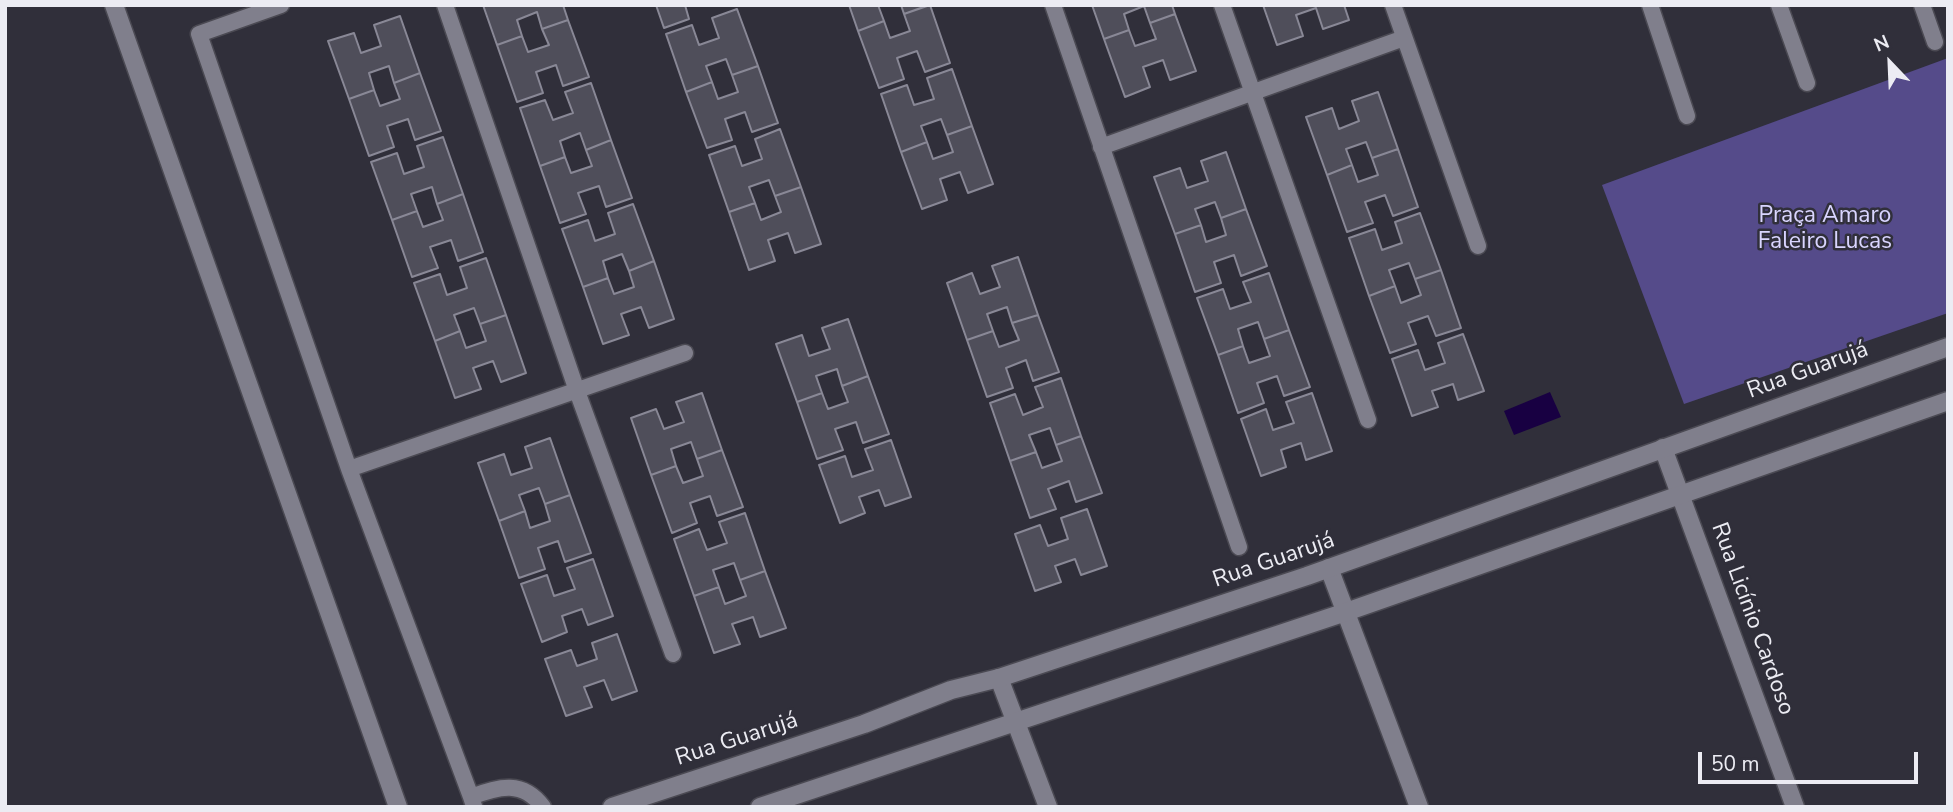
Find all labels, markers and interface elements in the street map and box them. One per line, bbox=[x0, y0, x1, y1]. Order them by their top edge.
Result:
north arrow bbox=[1855, 28, 1925, 98]
text: N bbox=[1870, 29, 1893, 58]
park label: Praça Amaro Faleiro Lucas bbox=[1758, 202, 1892, 256]
street label: Rua Guarujá bbox=[1744, 336, 1872, 406]
street label: Rua Licínio Cardoso bbox=[1704, 519, 1800, 719]
street label: Rua Guarujá bbox=[1209, 527, 1339, 595]
street label: Rua Guarujá bbox=[672, 707, 802, 773]
scale bar bbox=[1701, 738, 1922, 782]
text: 50 m bbox=[1711, 750, 1760, 778]

